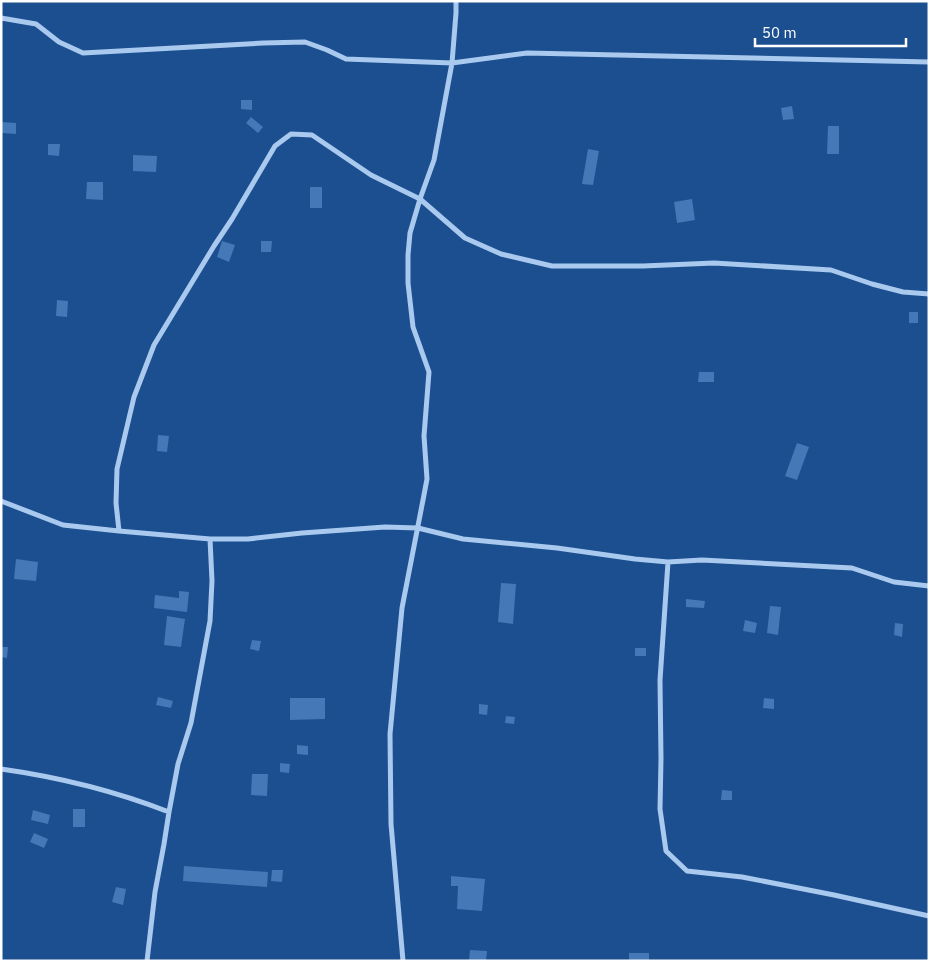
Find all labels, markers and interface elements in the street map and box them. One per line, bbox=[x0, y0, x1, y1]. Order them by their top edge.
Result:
scale bar bbox=[755, 15, 906, 47]
text: 50 m bbox=[762, 23, 797, 42]

